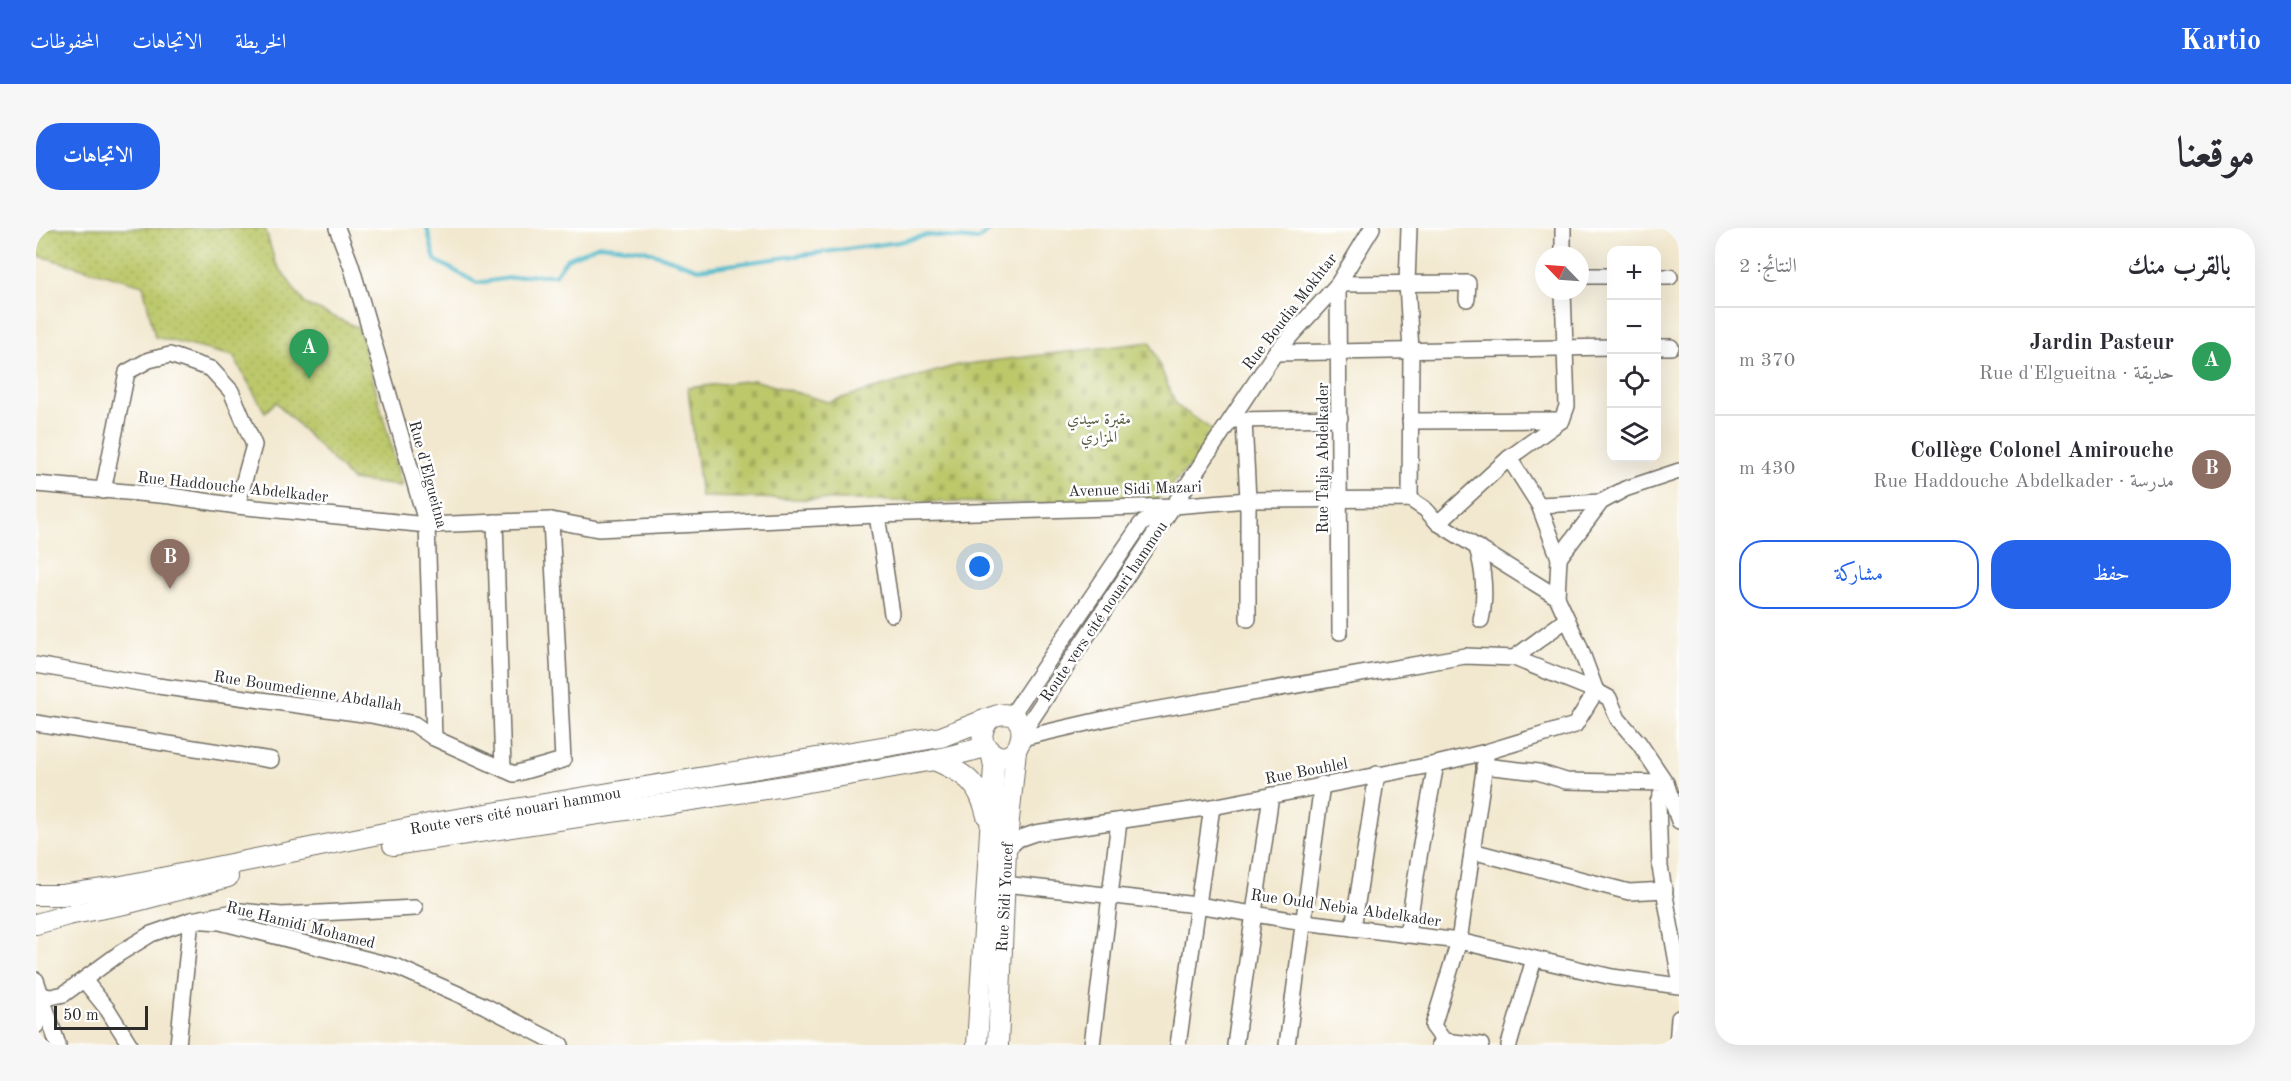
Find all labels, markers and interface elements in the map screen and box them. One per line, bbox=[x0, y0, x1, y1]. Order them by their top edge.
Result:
text: Kartio bbox=[2180, 28, 2261, 56]
text: المحفوظات bbox=[30, 32, 99, 53]
text: الاتجاهات bbox=[132, 32, 202, 53]
text: الخريطة bbox=[235, 32, 286, 53]
button: الاتجاهات bbox=[36, 123, 160, 190]
text: موقعنا bbox=[2177, 134, 2255, 176]
north arrow bbox=[1535, 246, 1589, 300]
map controls bbox=[1607, 246, 1661, 462]
button: + bbox=[1607, 246, 1661, 300]
street label: Rue Boudia Mokhtar bbox=[1240, 251, 1341, 373]
text: بالقرب منك bbox=[2128, 254, 2231, 280]
text: النتائج: 2 bbox=[1739, 257, 1797, 277]
button: − bbox=[1607, 300, 1661, 354]
pin: A bbox=[290, 330, 328, 379]
text: Jardin Pasteur bbox=[2030, 332, 2174, 354]
text: 370 m bbox=[1739, 351, 1795, 371]
text: A bbox=[2204, 351, 2219, 371]
button: locate bbox=[1607, 354, 1661, 408]
text: حديقة · Rue d'Elgueitna bbox=[1979, 364, 2174, 384]
street label: Rue Talja Abdelkader bbox=[1316, 382, 1332, 534]
button: layers bbox=[1607, 408, 1661, 462]
park label: مقبرة سيدي المزاري bbox=[1067, 412, 1131, 449]
street label: Rue d'Elgueitna bbox=[405, 419, 449, 530]
text: Collège Colonel Amirouche bbox=[1910, 440, 2174, 462]
text: 430 m bbox=[1739, 459, 1795, 479]
text: B bbox=[2204, 459, 2219, 479]
street label: Rue Haddouche Abdelkader bbox=[136, 470, 330, 506]
text: مدرسة · Rue Haddouche Abdelkader bbox=[1873, 472, 2174, 492]
street label: Avenue Sidi Mazari bbox=[1068, 480, 1202, 500]
street label: Route vers cité nouari hammou bbox=[1038, 519, 1171, 705]
pin: B bbox=[150, 540, 190, 589]
button: مشاركة bbox=[1739, 540, 1979, 609]
button: حفظ bbox=[1991, 540, 2231, 609]
your location bbox=[965, 552, 994, 581]
street label: Rue Boumedienne Abdallah bbox=[212, 669, 403, 715]
street label: Rue Bouhlel bbox=[1264, 756, 1349, 788]
street label: Route vers cité nouari hammou bbox=[409, 785, 623, 838]
street label: Rue Sidi Youcef bbox=[995, 841, 1017, 952]
street label: Rue Ould Nebia Abdelkader bbox=[1249, 888, 1442, 930]
street label: Rue Hamidi Mohamed bbox=[224, 900, 377, 952]
scale bar bbox=[54, 1003, 148, 1030]
text: 50 m bbox=[63, 1008, 99, 1024]

